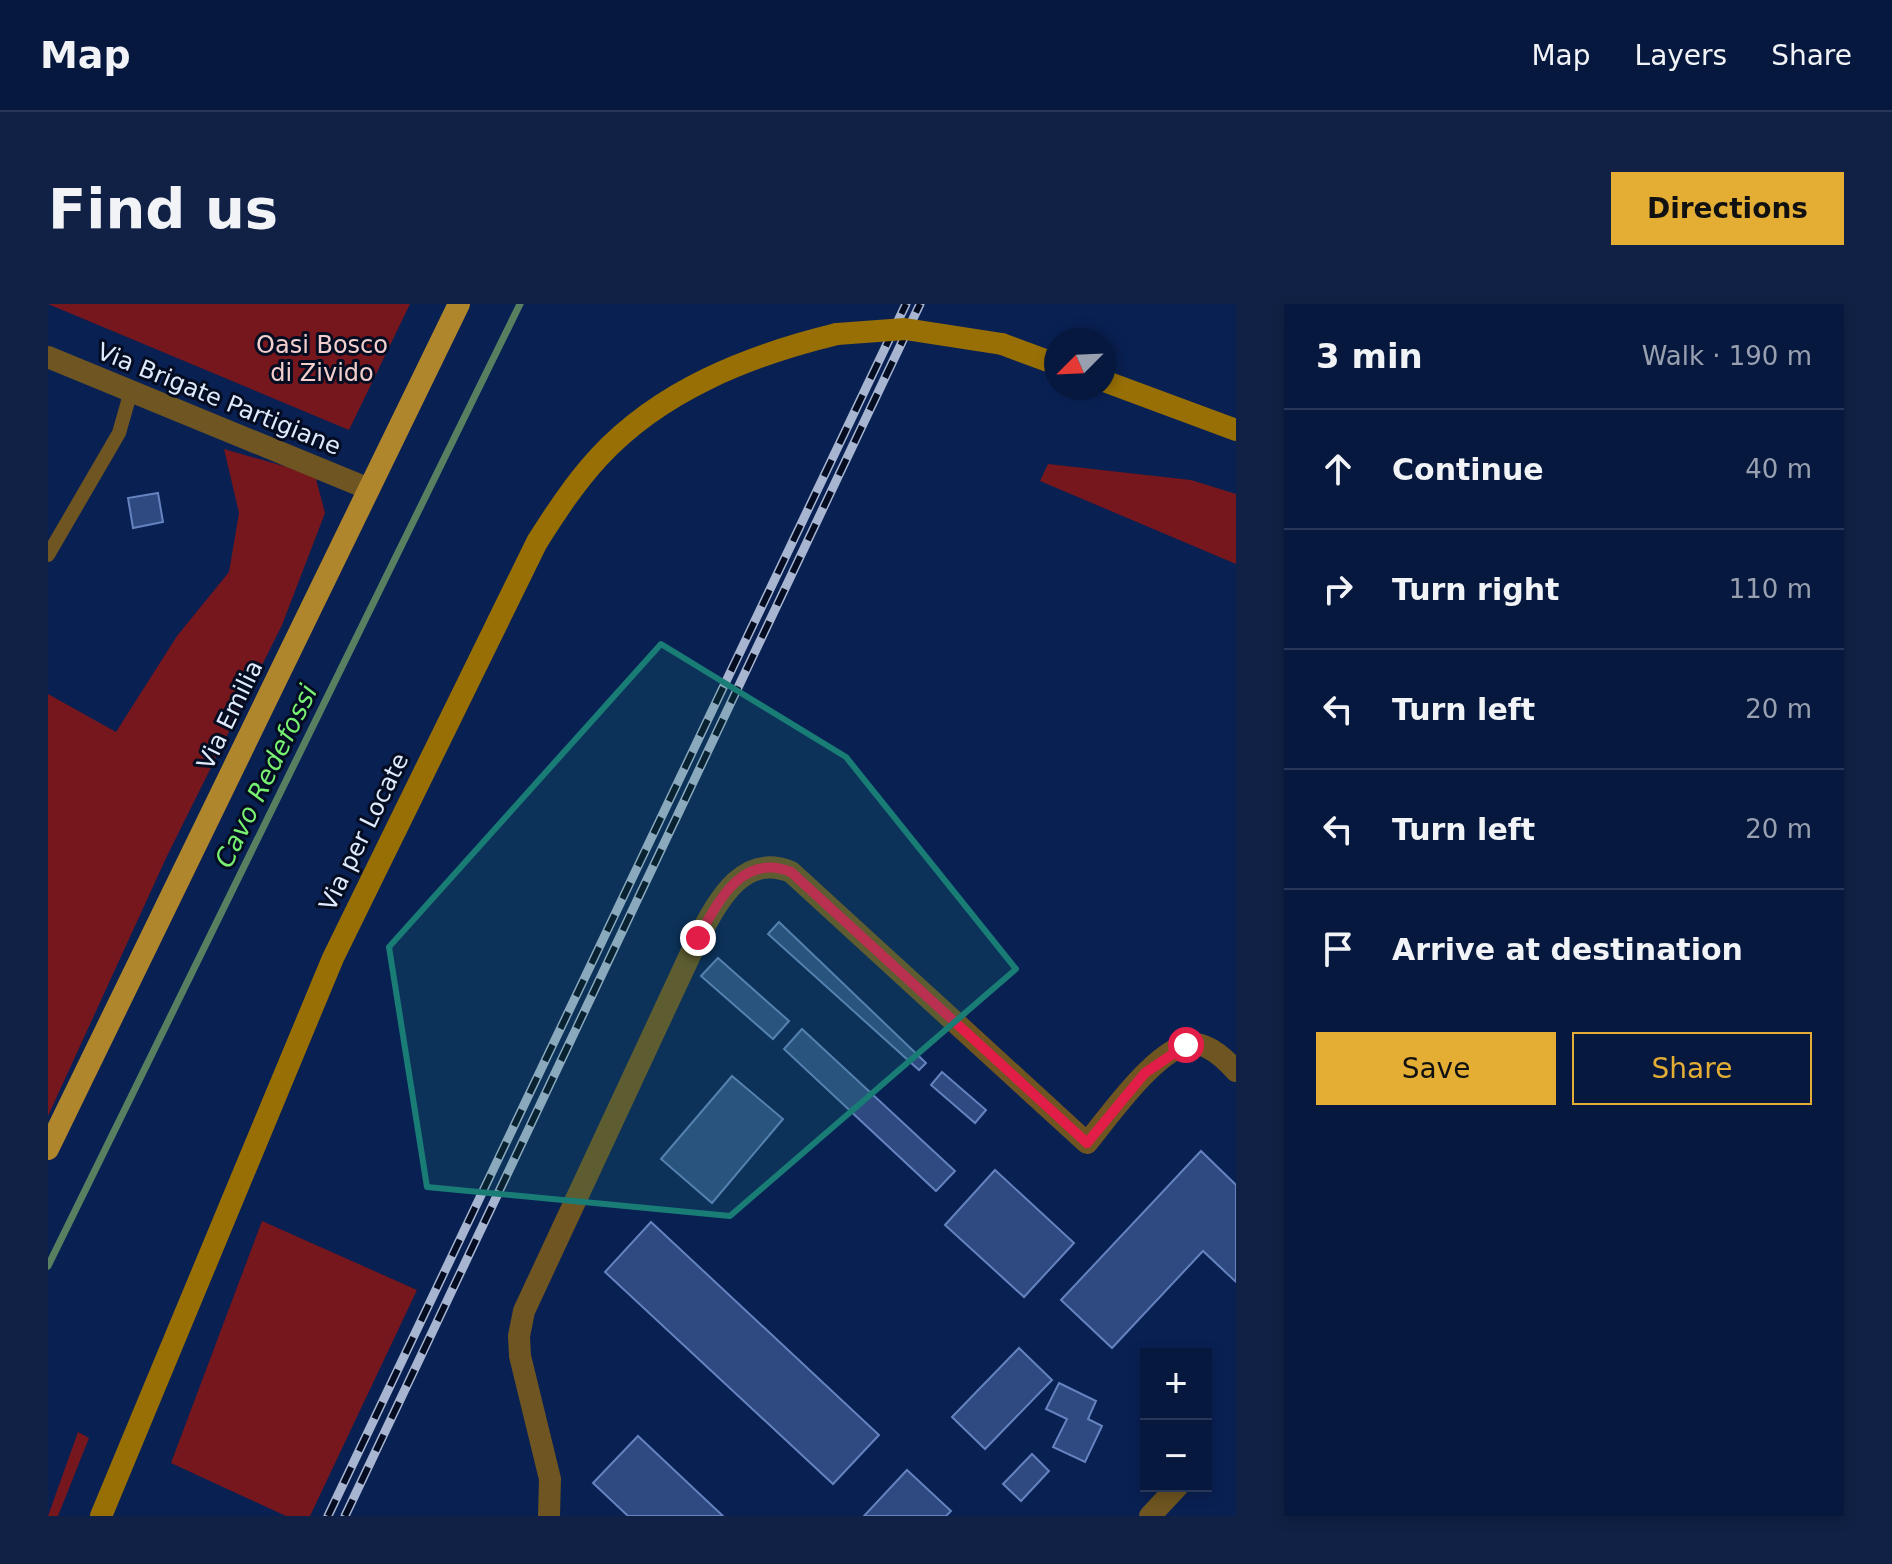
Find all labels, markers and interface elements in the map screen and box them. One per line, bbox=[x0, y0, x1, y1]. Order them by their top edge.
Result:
text: Map bbox=[40, 33, 131, 77]
text: Map bbox=[1531, 39, 1591, 72]
text: Layers bbox=[1635, 39, 1727, 72]
text: Share bbox=[1771, 39, 1852, 72]
button: Directions bbox=[1611, 172, 1844, 245]
text: Find us bbox=[48, 176, 278, 241]
north arrow bbox=[1044, 328, 1116, 400]
park label: Oasi Bosco di Zivido bbox=[256, 331, 388, 387]
text: 3 min bbox=[1316, 336, 1423, 376]
street label: Via Brigate Partigiane bbox=[93, 337, 345, 461]
text: Walk · 190 m bbox=[1642, 341, 1812, 371]
icon: ahead bbox=[1316, 447, 1360, 491]
text: Continue bbox=[1392, 452, 1544, 487]
text: 40 m bbox=[1745, 454, 1812, 484]
icon: right bbox=[1316, 567, 1360, 611]
text: Turn right bbox=[1392, 572, 1559, 607]
text: 110 m bbox=[1729, 574, 1812, 604]
street label: Via Emilia bbox=[192, 656, 268, 774]
water label: Cavo Redefossi bbox=[209, 679, 324, 872]
icon: left bbox=[1316, 687, 1360, 731]
text: Turn left bbox=[1392, 692, 1535, 727]
text: 20 m bbox=[1745, 694, 1812, 724]
street label: Via per Locate bbox=[314, 749, 414, 915]
icon: left bbox=[1316, 807, 1360, 851]
text: Turn left bbox=[1392, 812, 1535, 847]
text: 20 m bbox=[1745, 814, 1812, 844]
route end bbox=[680, 920, 716, 956]
icon: arrive bbox=[1316, 927, 1360, 971]
text: Arrive at destination bbox=[1392, 932, 1743, 967]
route start bbox=[1168, 1027, 1204, 1063]
button: Save bbox=[1316, 1032, 1556, 1105]
button: Share bbox=[1572, 1032, 1812, 1105]
map controls bbox=[1140, 1348, 1212, 1492]
button: + bbox=[1140, 1348, 1212, 1420]
button: − bbox=[1140, 1420, 1212, 1492]

